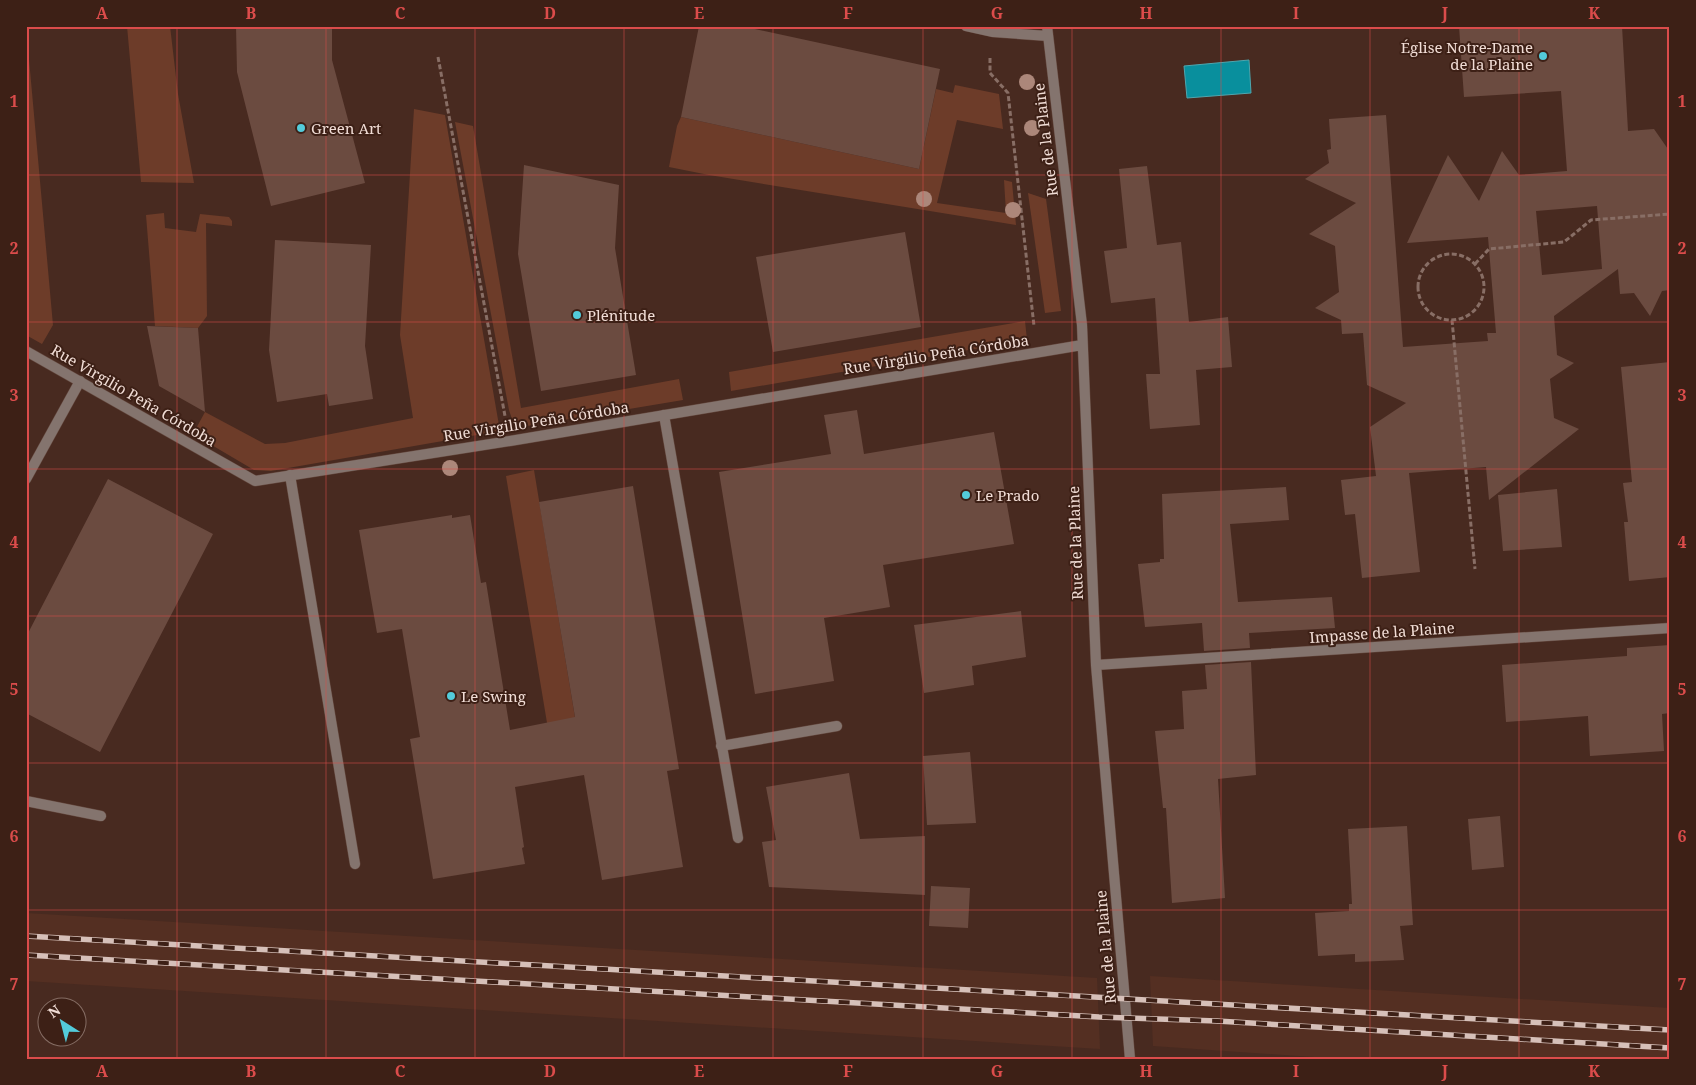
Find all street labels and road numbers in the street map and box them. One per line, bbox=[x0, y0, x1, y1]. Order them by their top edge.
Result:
street label: Rue de la Plaine bbox=[1028, 82, 1062, 198]
street label: Rue Virgilio Peña Córdoba bbox=[842, 329, 1030, 379]
street label: Rue Virgilio Peña Córdoba bbox=[48, 339, 220, 451]
street label: Rue Virgilio Peña Córdoba bbox=[442, 396, 630, 446]
street label: Rue de la Plaine bbox=[1063, 486, 1087, 600]
street label: Impasse de la Plaine bbox=[1309, 617, 1455, 647]
street label: Rue de la Plaine bbox=[1090, 889, 1120, 1005]

